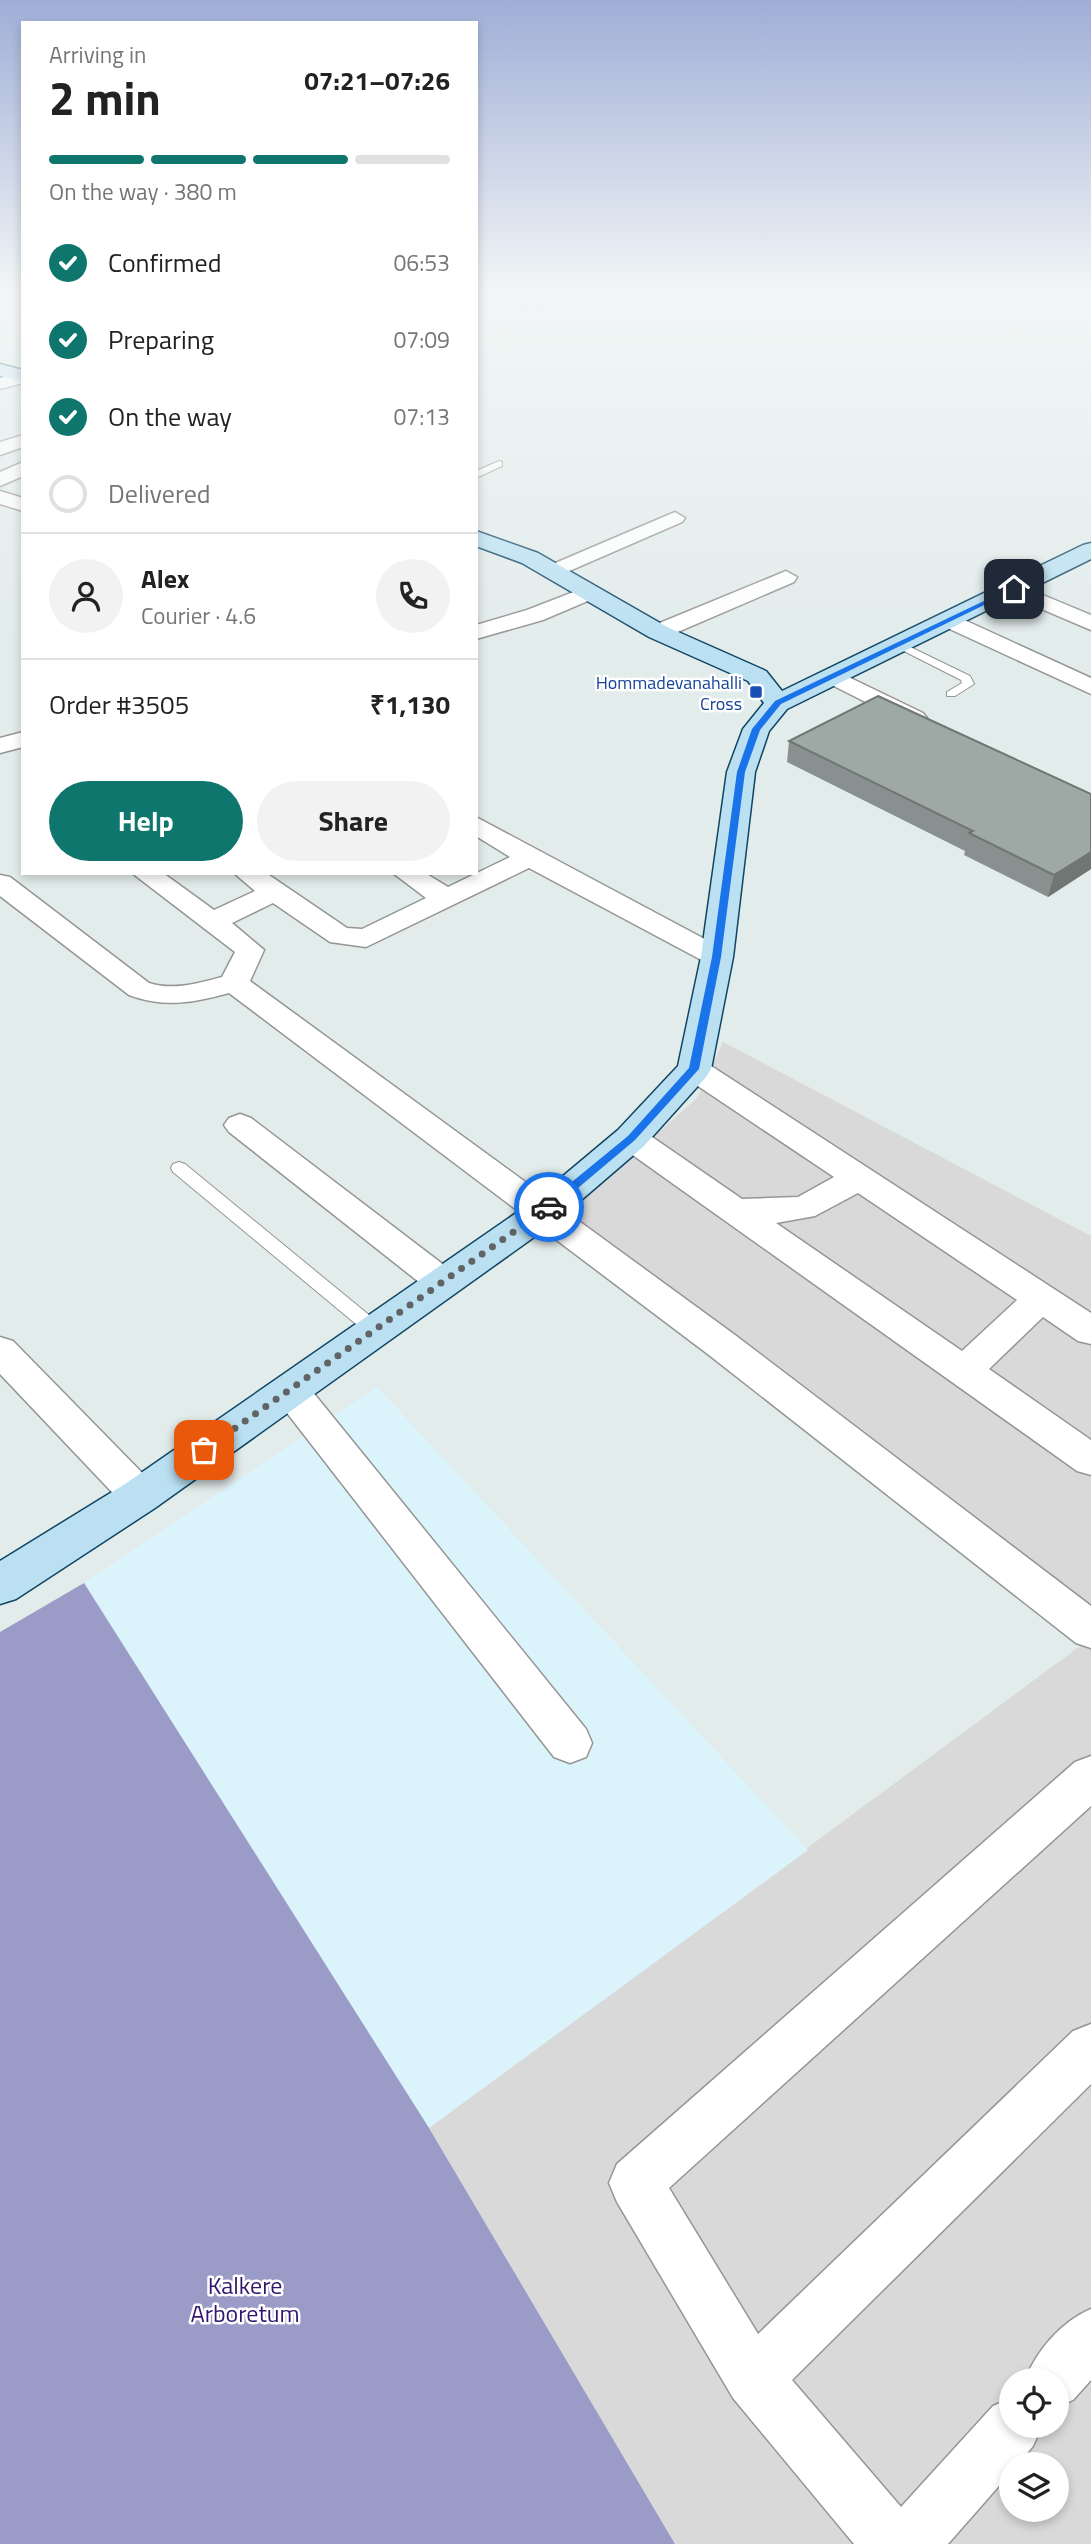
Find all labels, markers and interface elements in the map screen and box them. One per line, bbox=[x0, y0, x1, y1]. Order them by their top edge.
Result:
text: Arriving in bbox=[49, 37, 146, 72]
text: 07:21–07:26 bbox=[304, 61, 450, 100]
text: 2 min bbox=[49, 63, 161, 133]
text: On the way · 380 m bbox=[49, 174, 237, 209]
text: Confirmed bbox=[108, 243, 222, 282]
icon: check bbox=[49, 244, 87, 282]
text: 06:53 bbox=[393, 245, 450, 280]
text: Preparing bbox=[108, 320, 214, 359]
icon: check bbox=[49, 321, 87, 359]
text: 07:09 bbox=[393, 322, 450, 357]
text: On the way bbox=[108, 397, 232, 436]
icon: check bbox=[49, 398, 87, 436]
text: 07:13 bbox=[393, 399, 450, 434]
text: Delivered bbox=[108, 474, 211, 513]
button: person bbox=[49, 559, 123, 633]
text: Alex bbox=[141, 559, 189, 598]
button: phone bbox=[376, 559, 450, 633]
pin bbox=[984, 559, 1044, 619]
icon: home bbox=[995, 570, 1033, 608]
text: Courier · 4.6 bbox=[141, 598, 256, 633]
place label: Hommadevanahalli Cross bbox=[596, 669, 742, 717]
marker: Hommadevanahalli Cross bbox=[748, 684, 764, 700]
text: Order #3505 bbox=[49, 685, 189, 724]
text: ₹1,130 bbox=[370, 685, 450, 724]
button: Help bbox=[49, 781, 243, 861]
button: Share bbox=[257, 781, 450, 861]
courier bbox=[514, 1172, 584, 1242]
icon: car bbox=[530, 1188, 568, 1226]
pin bbox=[174, 1420, 234, 1480]
icon: bag bbox=[185, 1431, 223, 1469]
park label: Kalkere Arboretum bbox=[190, 2267, 300, 2331]
map controls bbox=[999, 2368, 1069, 2522]
button: locate bbox=[999, 2368, 1069, 2438]
button: layers bbox=[999, 2452, 1069, 2522]

